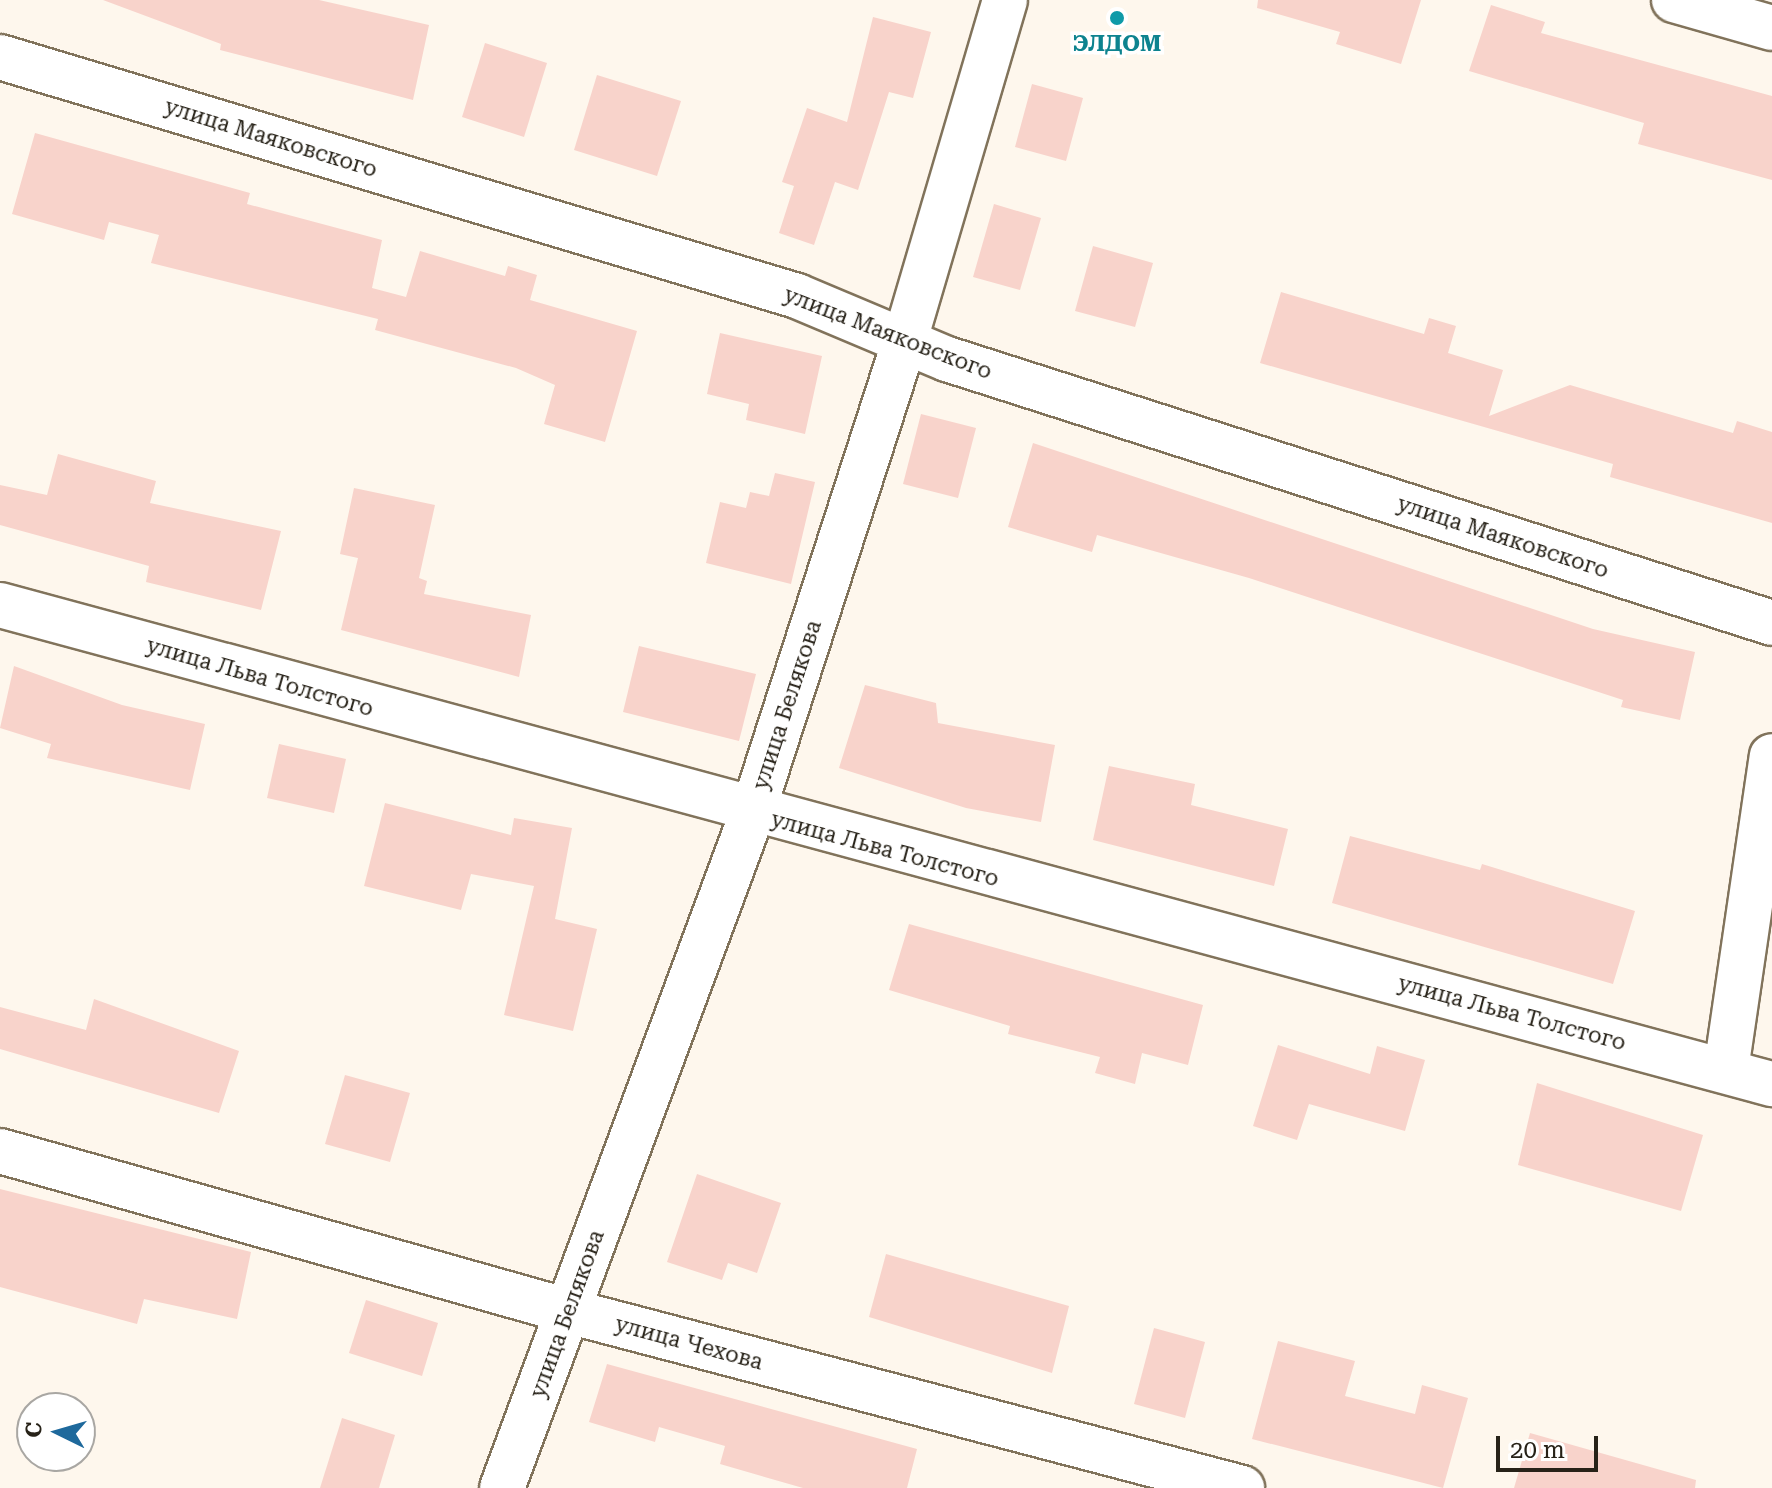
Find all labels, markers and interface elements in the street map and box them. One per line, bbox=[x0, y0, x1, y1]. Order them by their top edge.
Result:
marker: ЭЛДОМ bbox=[1108, 9, 1126, 27]
place label: ЭЛДОМ bbox=[1073, 31, 1161, 57]
street label: улица Маяковского bbox=[162, 93, 380, 183]
street label: улица Маяковского bbox=[780, 281, 996, 385]
street label: улица Маяковского bbox=[1394, 490, 1612, 584]
street label: улица Белякова bbox=[747, 617, 827, 793]
street label: улица Льва Толстого bbox=[143, 632, 377, 722]
street label: улица Льва Толстого bbox=[768, 806, 1002, 892]
street label: улица Льва Толстого bbox=[1395, 970, 1629, 1056]
street label: улица Белякова bbox=[524, 1227, 610, 1401]
street label: улица Чехова bbox=[612, 1311, 766, 1375]
north arrow bbox=[16, 1392, 96, 1472]
scale bar bbox=[1500, 1420, 1602, 1470]
text: С bbox=[20, 1421, 47, 1439]
text: 20 m bbox=[1510, 1436, 1565, 1464]

